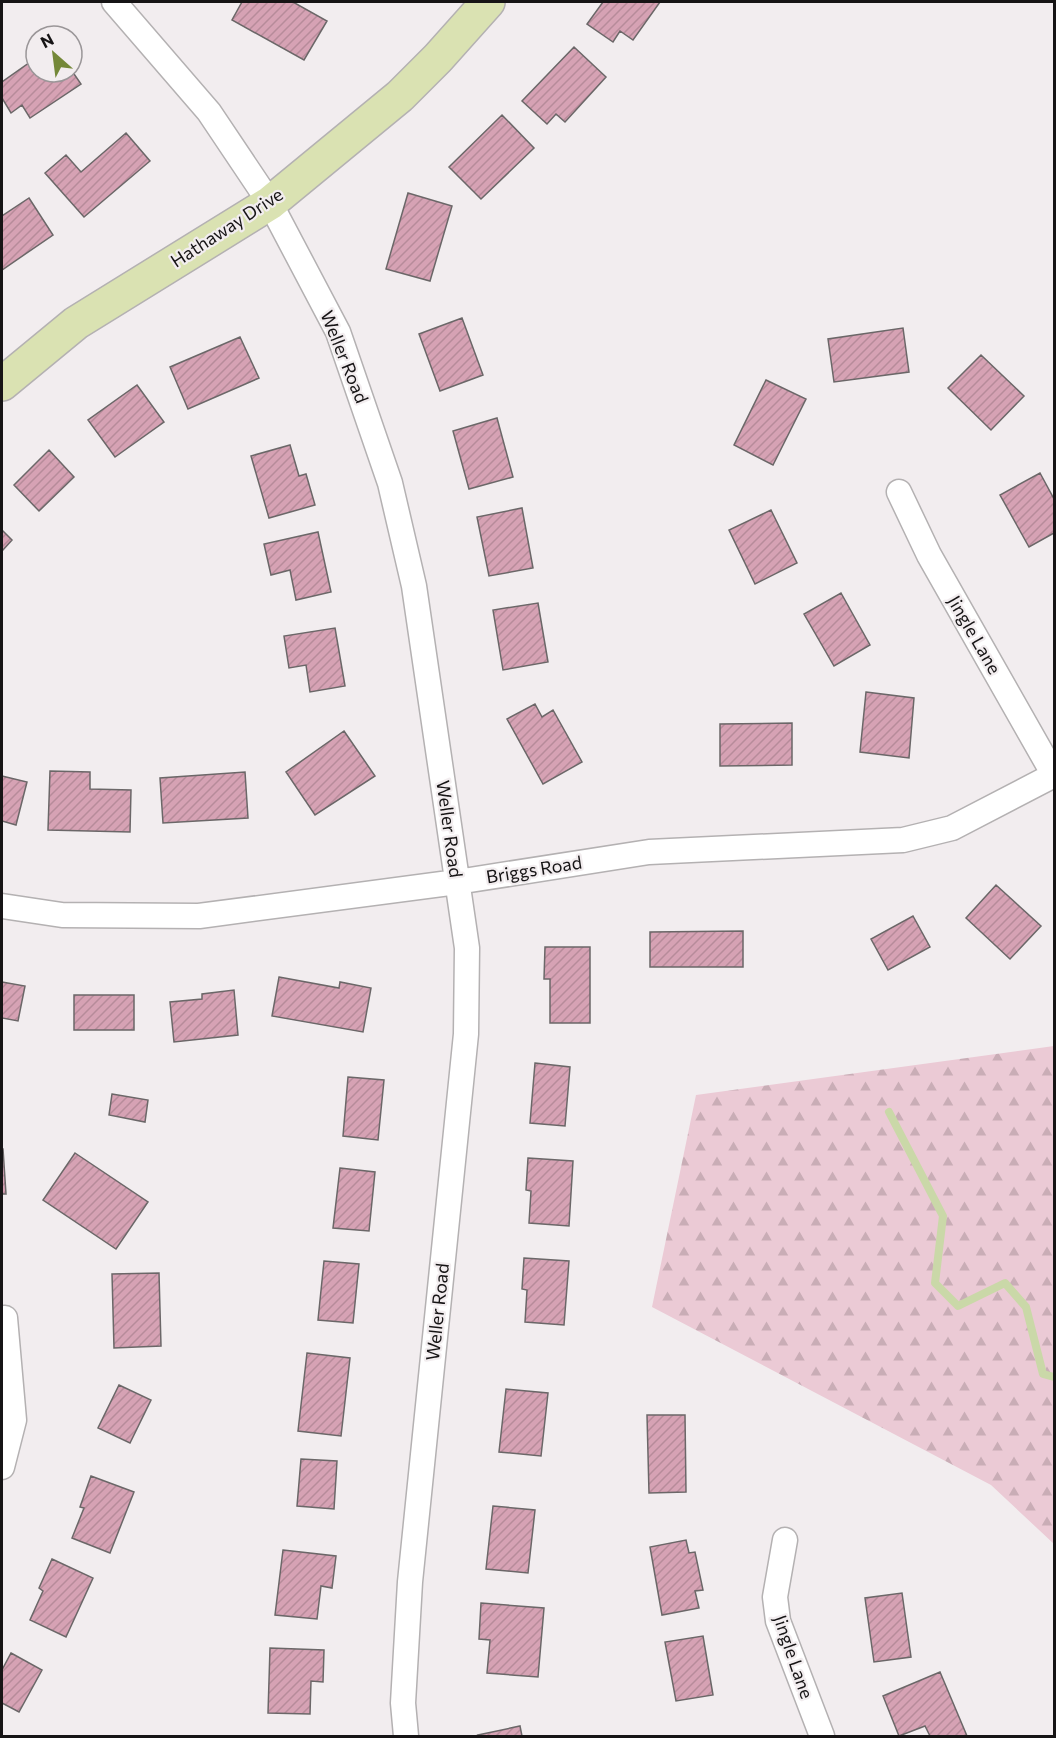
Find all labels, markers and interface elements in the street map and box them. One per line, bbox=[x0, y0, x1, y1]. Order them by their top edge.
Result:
north arrow bbox=[24, 24, 84, 84]
text: N bbox=[37, 29, 56, 52]
street label: Hathaway Drive bbox=[166, 183, 287, 272]
street label: Weller Road bbox=[316, 307, 373, 406]
street label: Jingle Lane bbox=[944, 591, 1006, 678]
street label: Weller Road bbox=[432, 779, 468, 879]
street label: Briggs Road bbox=[484, 851, 583, 887]
street label: Weller Road bbox=[421, 1262, 453, 1362]
street label: Jingle Lane bbox=[769, 1612, 819, 1701]

